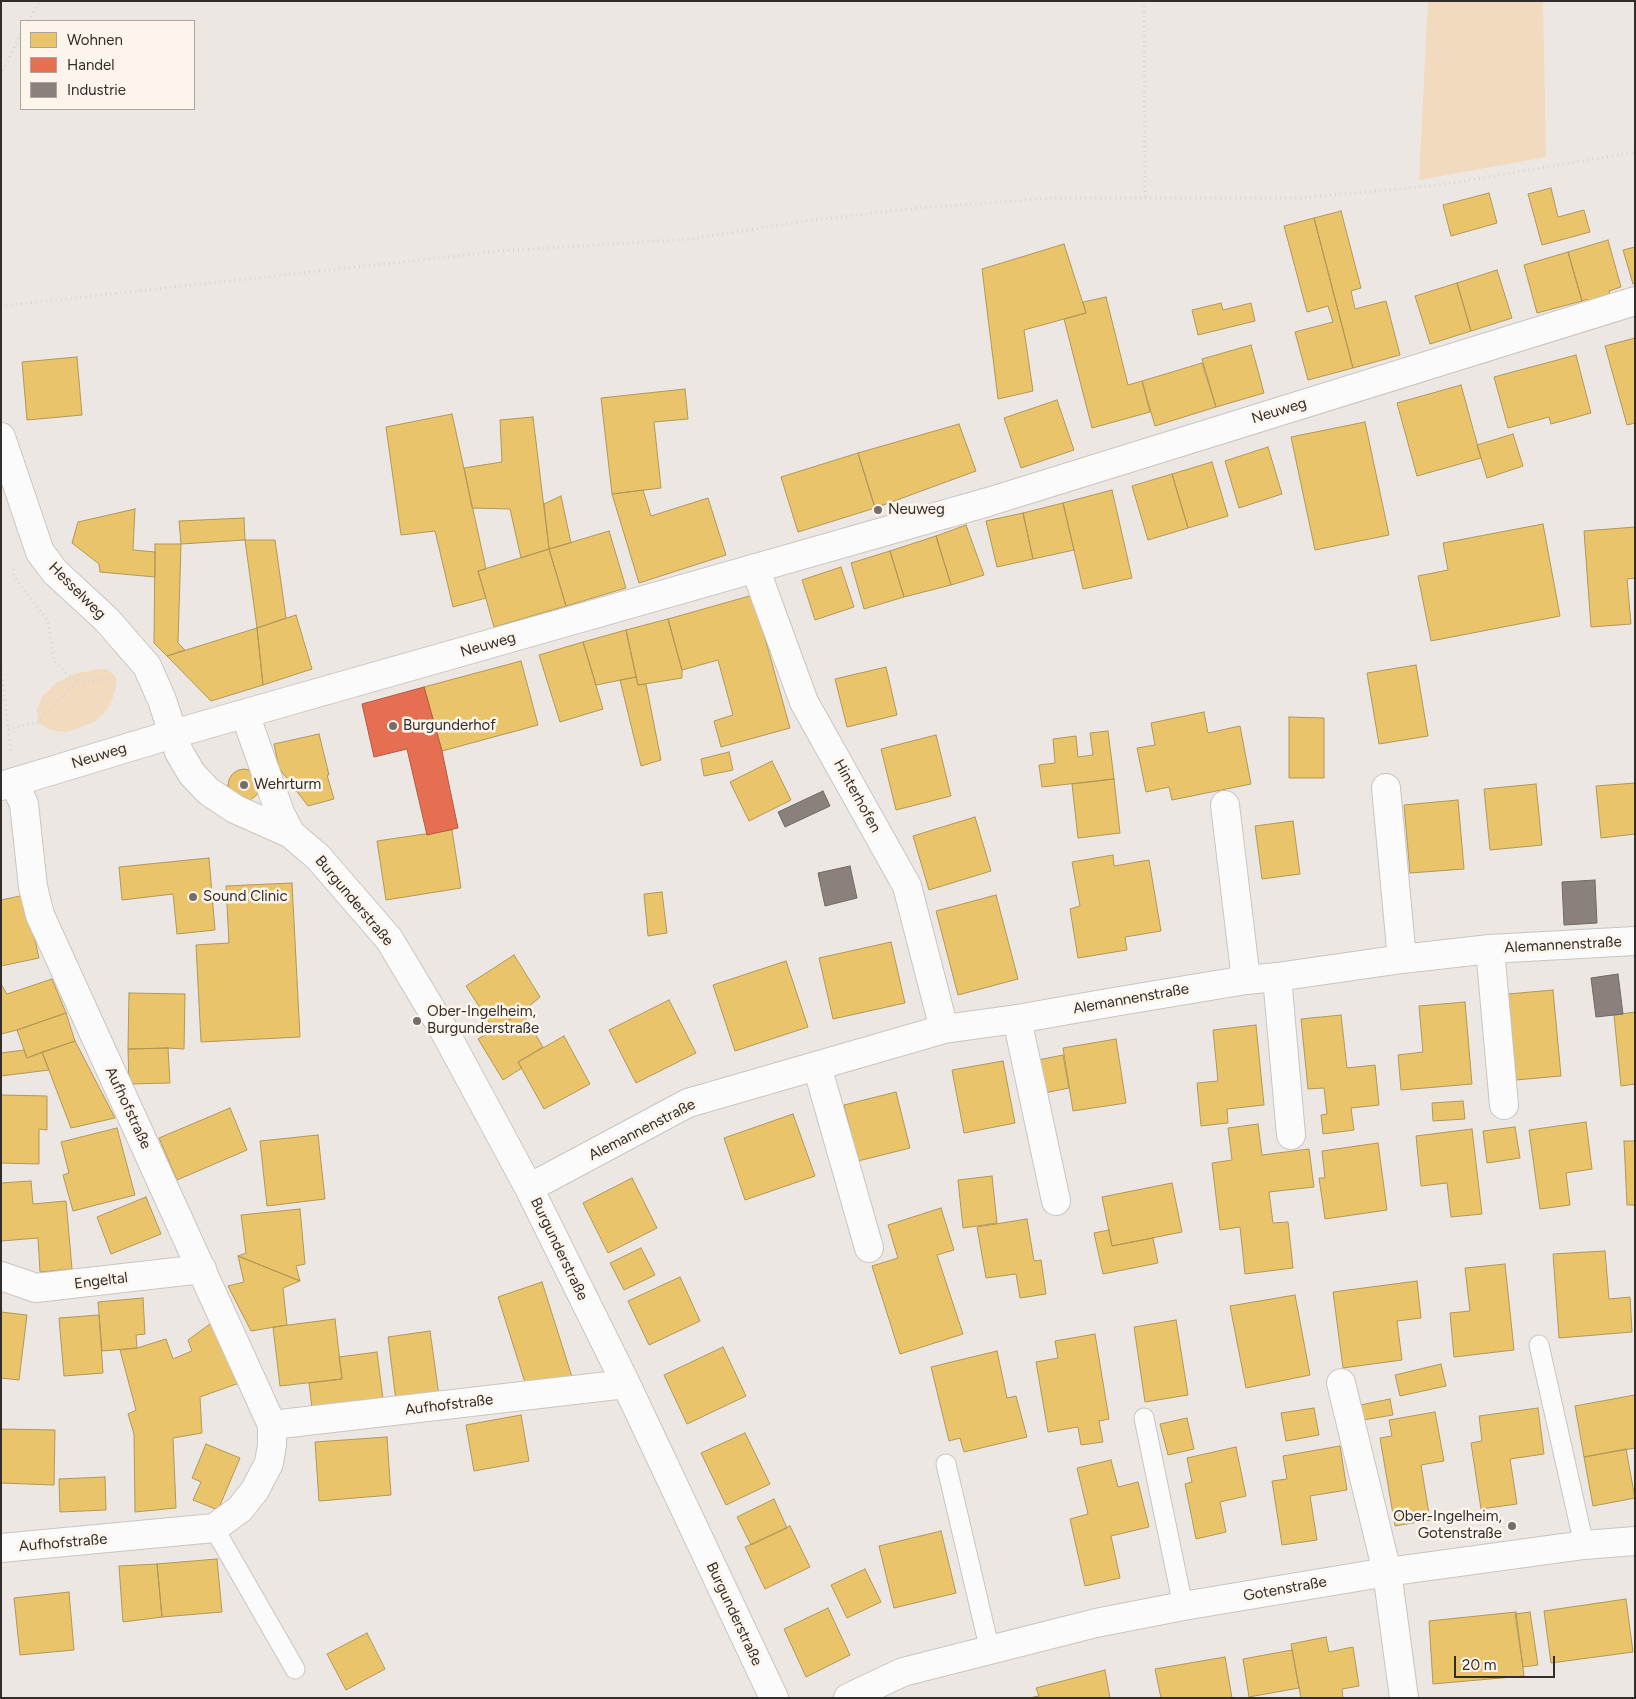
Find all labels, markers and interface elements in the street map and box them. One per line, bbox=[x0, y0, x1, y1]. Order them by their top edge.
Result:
legend bbox=[20, 20, 195, 110]
text: Wohnen bbox=[67, 31, 123, 49]
text: Handel bbox=[67, 56, 115, 74]
text: Industrie bbox=[67, 81, 126, 99]
street label: Neuweg bbox=[1249, 394, 1309, 428]
place label: Neuweg bbox=[888, 501, 945, 519]
marker: Neuweg bbox=[872, 504, 884, 516]
street label: Hesselweg bbox=[45, 559, 109, 623]
street label: Neuweg bbox=[458, 629, 518, 661]
place label: Burgunderhof bbox=[403, 717, 496, 735]
marker: Burgunderhof bbox=[387, 720, 399, 732]
street label: Neuweg bbox=[69, 739, 129, 773]
street label: Hinterhofen bbox=[829, 756, 885, 836]
place label: Wehrturm bbox=[254, 776, 321, 794]
marker: Wehrturm bbox=[238, 779, 250, 791]
street label: Burgunderstraße bbox=[311, 852, 397, 950]
place label: Sound Clinic bbox=[203, 888, 288, 906]
marker: Sound Clinic bbox=[187, 891, 199, 903]
street label: Alemannenstraße bbox=[1504, 933, 1622, 957]
street label: Alemannenstraße bbox=[1072, 980, 1190, 1018]
place label: Ober-Ingelheim, Burgunderstraße bbox=[427, 1003, 539, 1038]
marker: Ober-Ingelheim, Burgunderstraße bbox=[411, 1015, 423, 1027]
street label: Aufhofstraße bbox=[101, 1064, 155, 1152]
street label: Alemannenstraße bbox=[586, 1095, 698, 1165]
street label: Burgunderstraße bbox=[526, 1195, 592, 1303]
street label: Engeltal bbox=[73, 1269, 129, 1293]
street label: Aufhofstraße bbox=[404, 1391, 494, 1419]
place label: Ober-Ingelheim, Gotenstraße bbox=[1393, 1508, 1502, 1543]
marker: Ober-Ingelheim, Gotenstraße bbox=[1506, 1520, 1518, 1532]
street label: Aufhofstraße bbox=[18, 1530, 108, 1556]
street label: Burgunderstraße bbox=[702, 1559, 766, 1669]
street label: Gotenstraße bbox=[1242, 1573, 1328, 1605]
scale bar bbox=[1456, 1646, 1557, 1678]
text: 20 m bbox=[1462, 1656, 1496, 1674]

